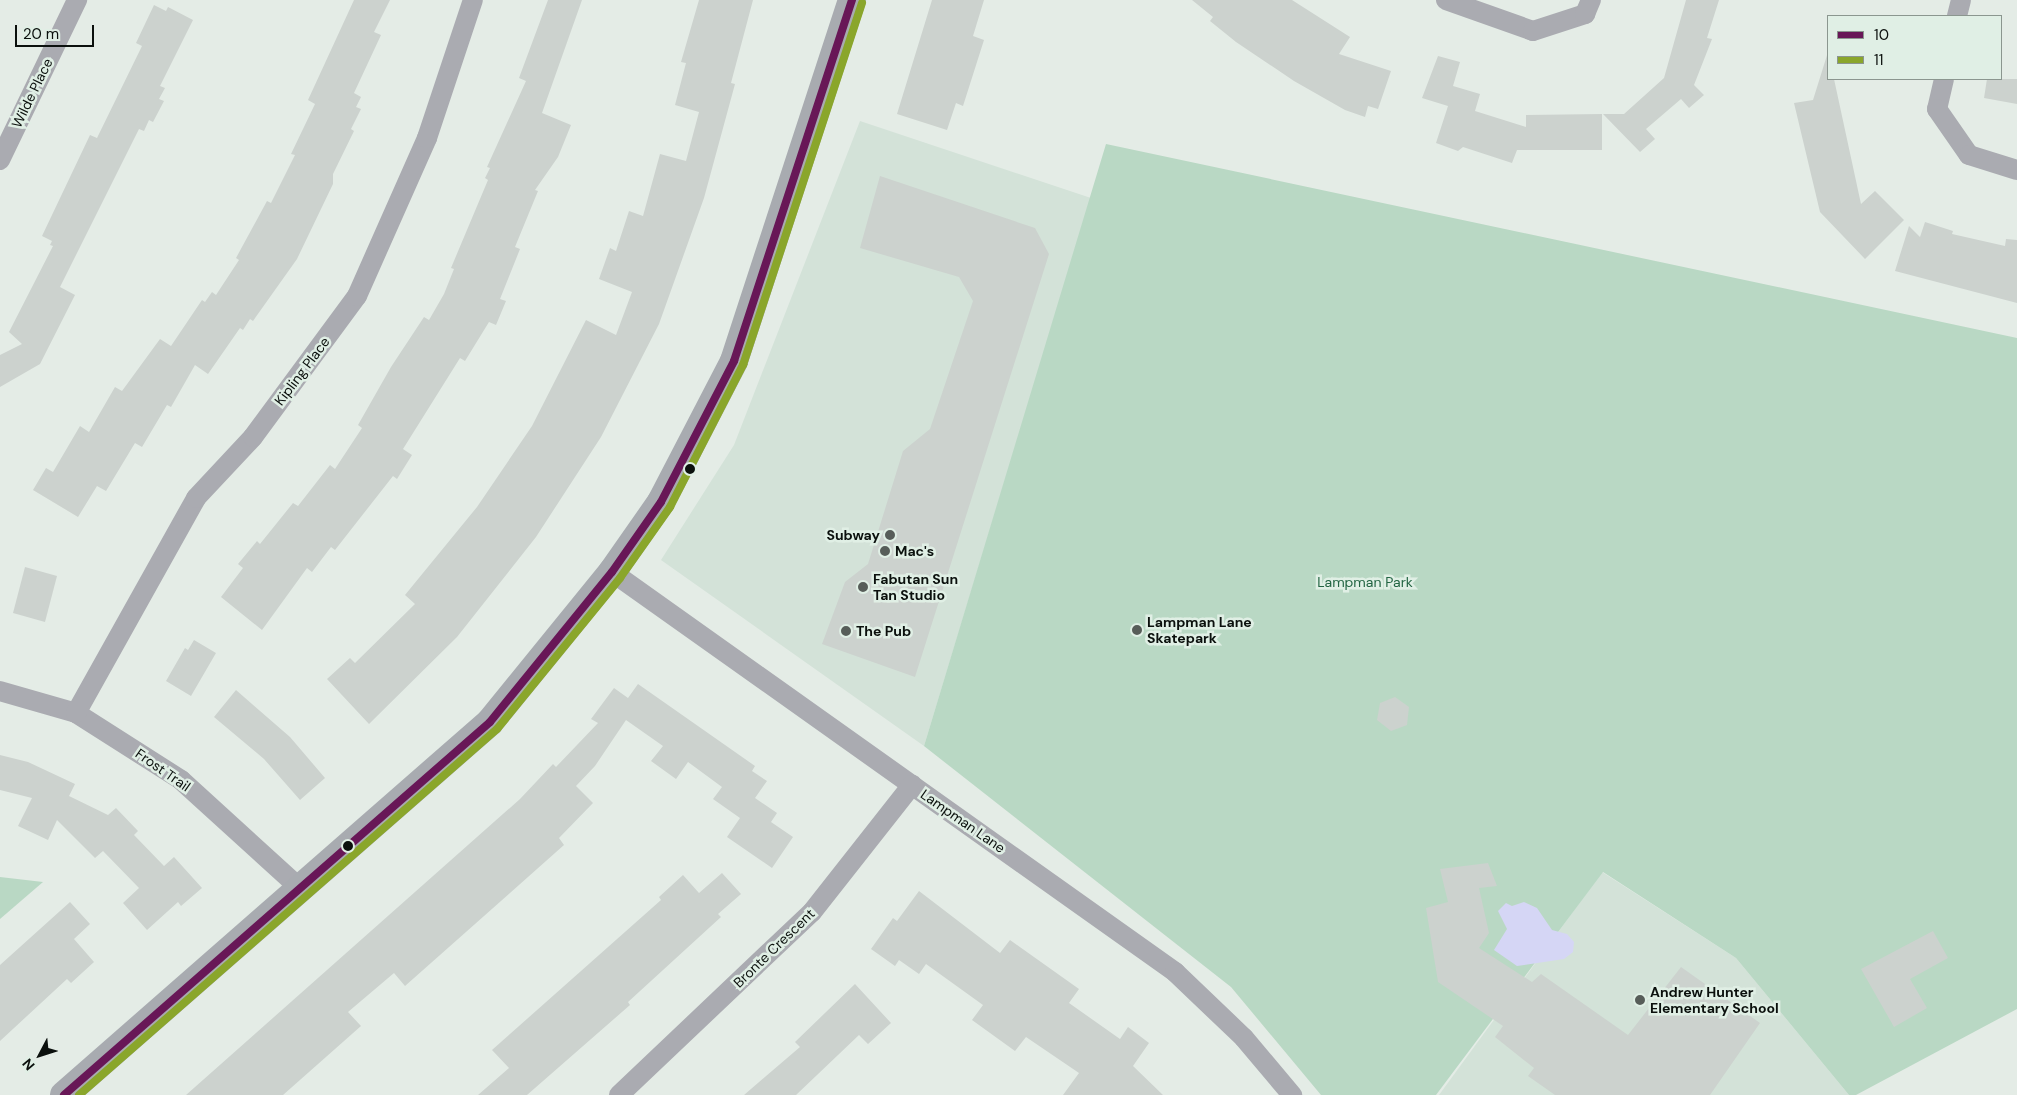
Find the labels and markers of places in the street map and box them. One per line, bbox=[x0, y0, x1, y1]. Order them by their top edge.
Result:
unlabelled marker bbox=[685, 464, 695, 474]
place label: Subway bbox=[826, 527, 880, 543]
marker: Subway bbox=[884, 529, 896, 541]
place label: Mac's bbox=[895, 543, 934, 559]
marker: Mac's bbox=[879, 545, 891, 557]
place label: Fabutan Sun Tan Studio bbox=[873, 571, 958, 604]
marker: Fabutan Sun Tan Studio bbox=[857, 581, 869, 593]
place label: Lampman Lane Skatepark bbox=[1147, 614, 1252, 646]
place label: The Pub bbox=[856, 623, 911, 639]
marker: Lampman Lane Skatepark bbox=[1131, 624, 1143, 636]
marker: The Pub bbox=[840, 625, 852, 637]
unlabelled marker bbox=[343, 841, 353, 851]
place label: Andrew Hunter Elementary School bbox=[1650, 984, 1779, 1016]
marker: Andrew Hunter Elementary School bbox=[1634, 994, 1646, 1006]

